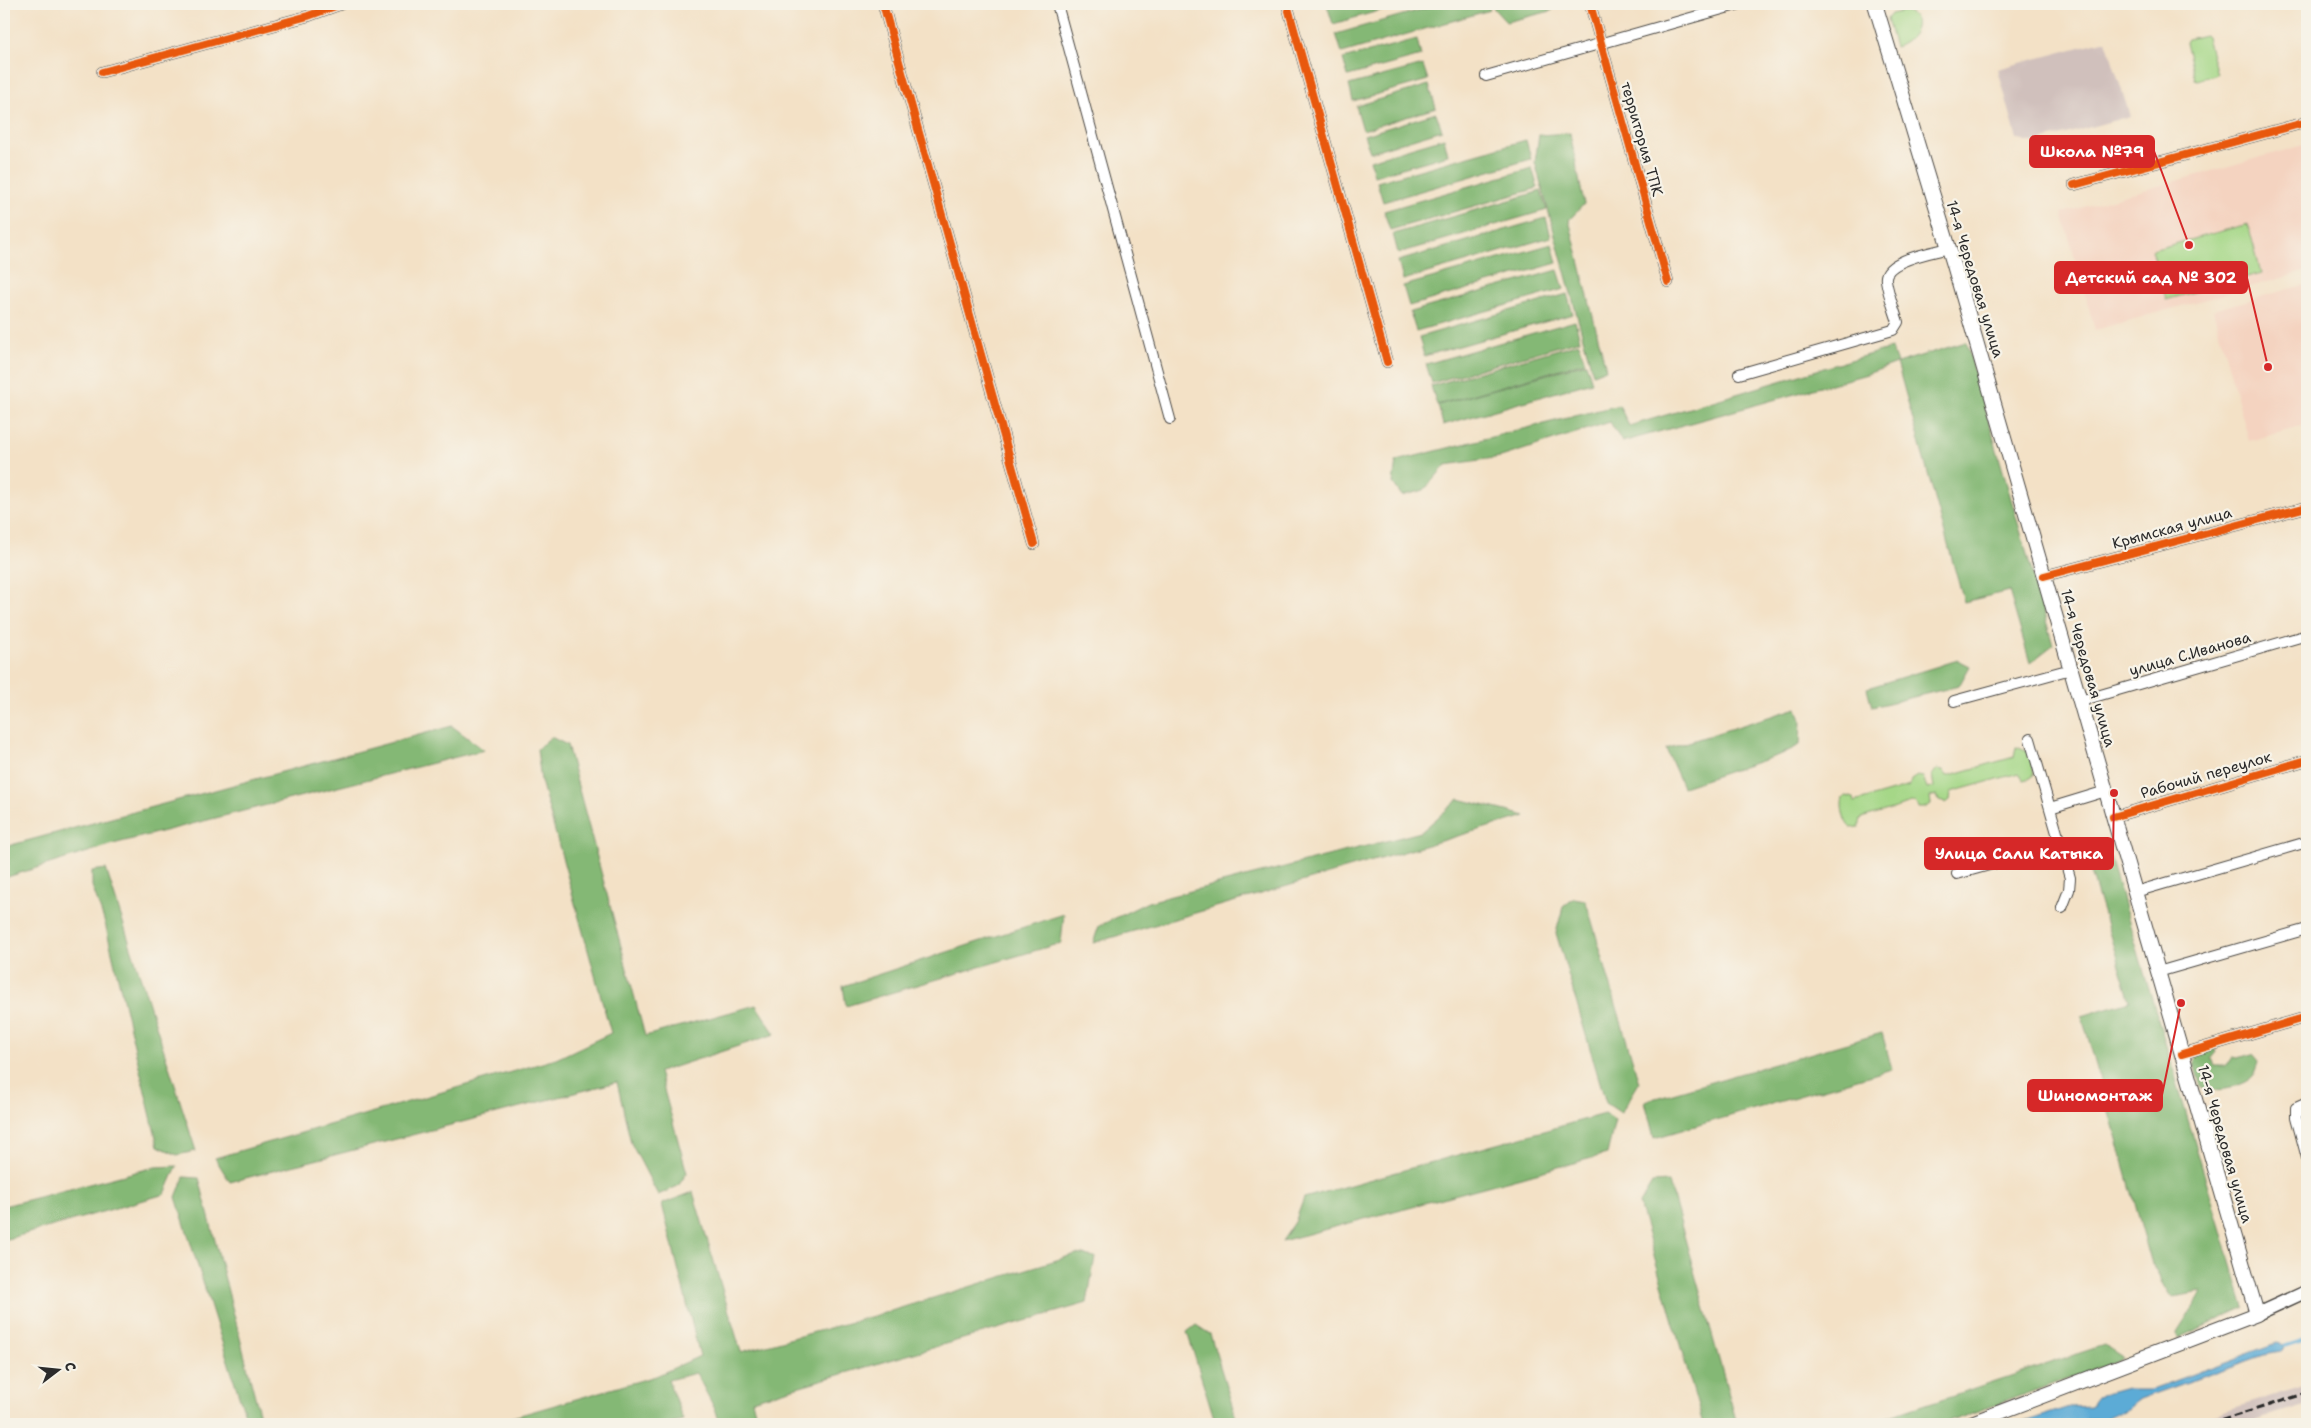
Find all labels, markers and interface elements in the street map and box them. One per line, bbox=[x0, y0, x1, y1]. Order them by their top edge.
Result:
street label: территория ТПК bbox=[1616, 79, 1668, 199]
callout: Школа №79 bbox=[2030, 136, 2154, 167]
text: Школа №79 bbox=[2040, 141, 2144, 162]
street label: 14-я Чередовая улица bbox=[1942, 198, 2009, 361]
callout: Детский сад № 302 bbox=[2055, 262, 2247, 293]
text: Детский сад № 302 bbox=[2065, 267, 2237, 288]
street label: Крымская улица bbox=[2110, 502, 2235, 554]
street label: 14-я Чередовая улица bbox=[2056, 587, 2120, 750]
street label: улица С.Иванова bbox=[2127, 627, 2254, 681]
street label: Рабочий переулок bbox=[2138, 747, 2274, 803]
callout: Улица Сали Катыка bbox=[1925, 838, 2113, 869]
text: Улица Сали Катыка bbox=[1935, 843, 2103, 864]
street label: 14-я Чередовая улица bbox=[2193, 1063, 2257, 1226]
callout: Шиномонтаж bbox=[2028, 1080, 2162, 1111]
text: Шиномонтаж bbox=[2038, 1085, 2153, 1106]
north arrow bbox=[32, 1346, 82, 1396]
text: С bbox=[61, 1360, 80, 1373]

